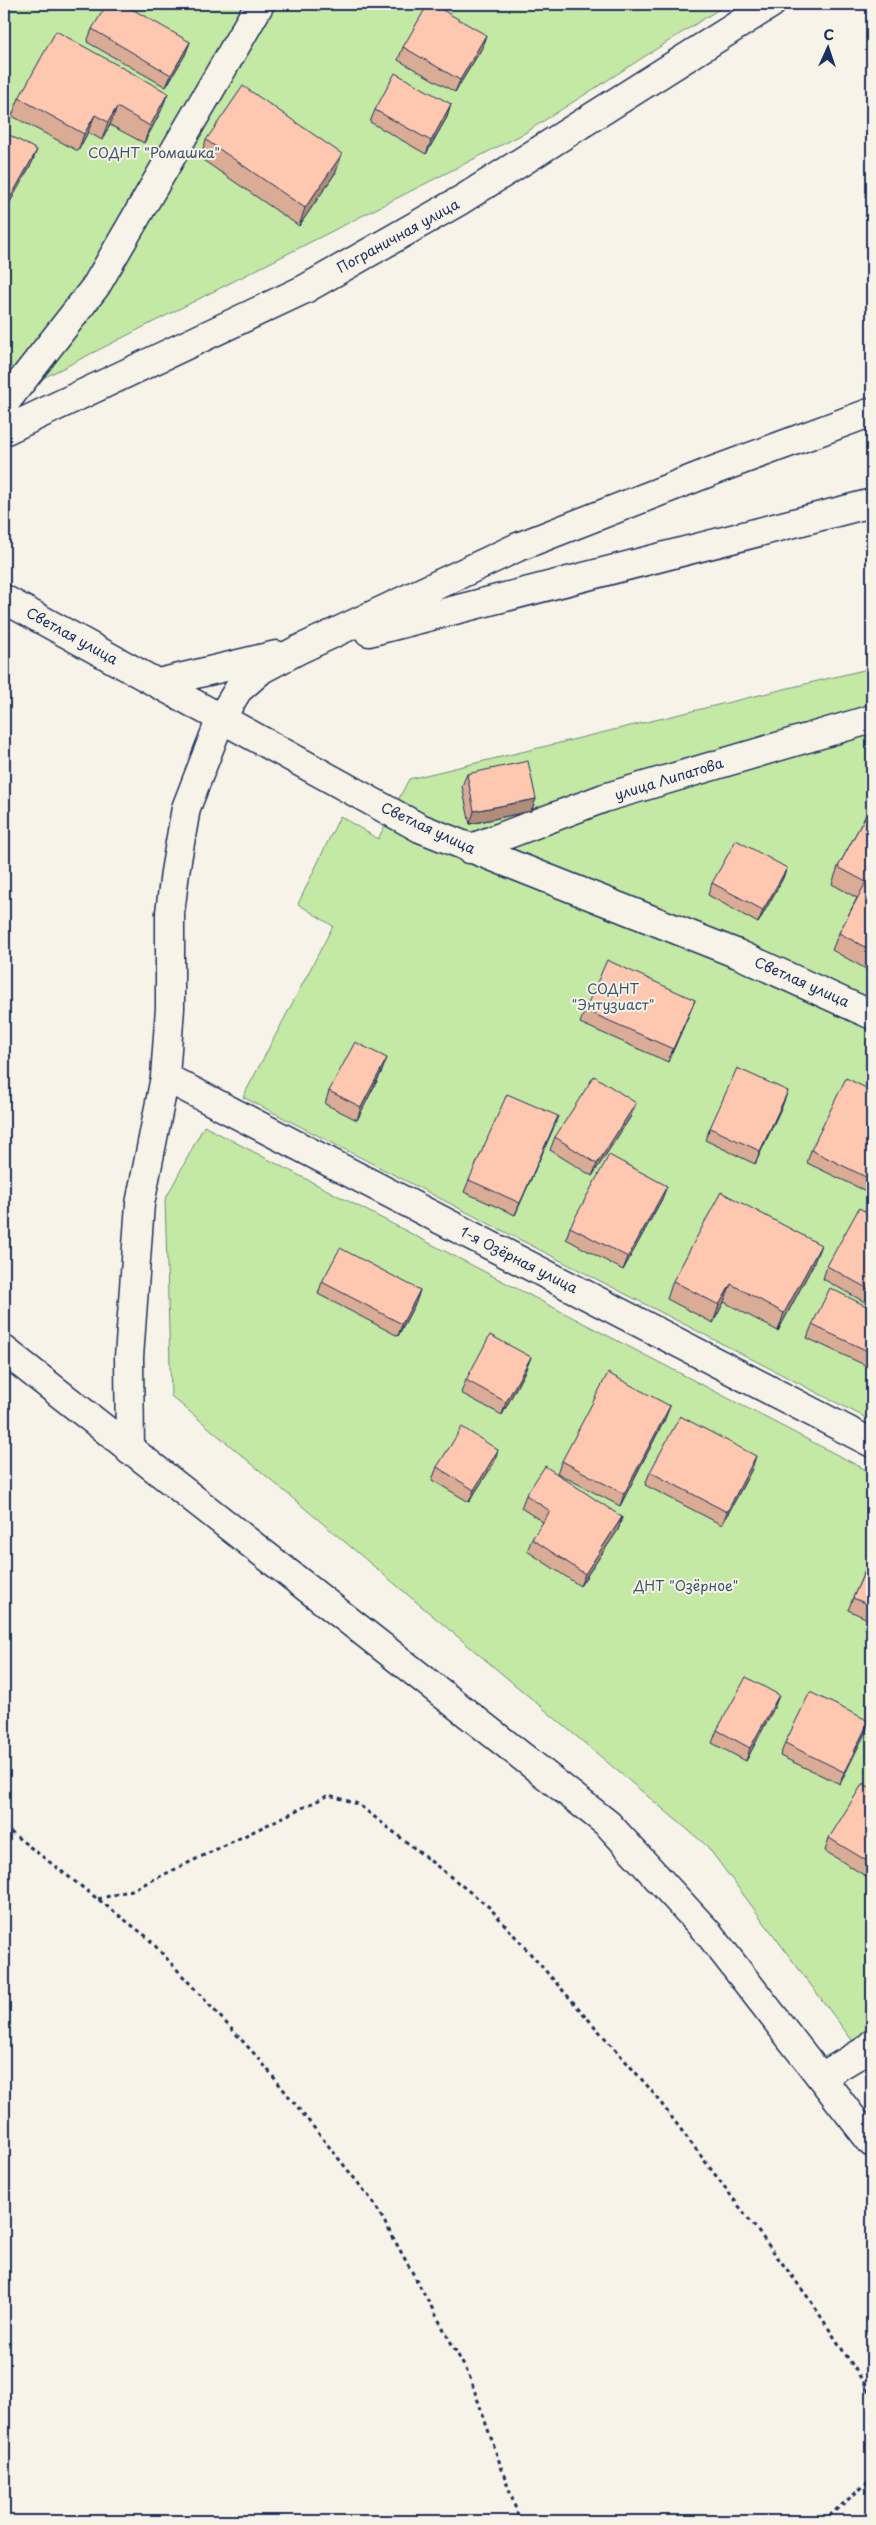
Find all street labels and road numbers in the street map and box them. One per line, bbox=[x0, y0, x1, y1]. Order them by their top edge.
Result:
street label: Пограничная улица bbox=[333, 193, 463, 278]
street label: Светлая улица bbox=[23, 602, 122, 670]
street label: улица Липатова bbox=[612, 752, 726, 805]
street label: Светлая улица bbox=[378, 796, 479, 859]
street label: Светлая улица bbox=[751, 951, 853, 1012]
street label: 1-я Озёрная улица bbox=[457, 1221, 582, 1298]

